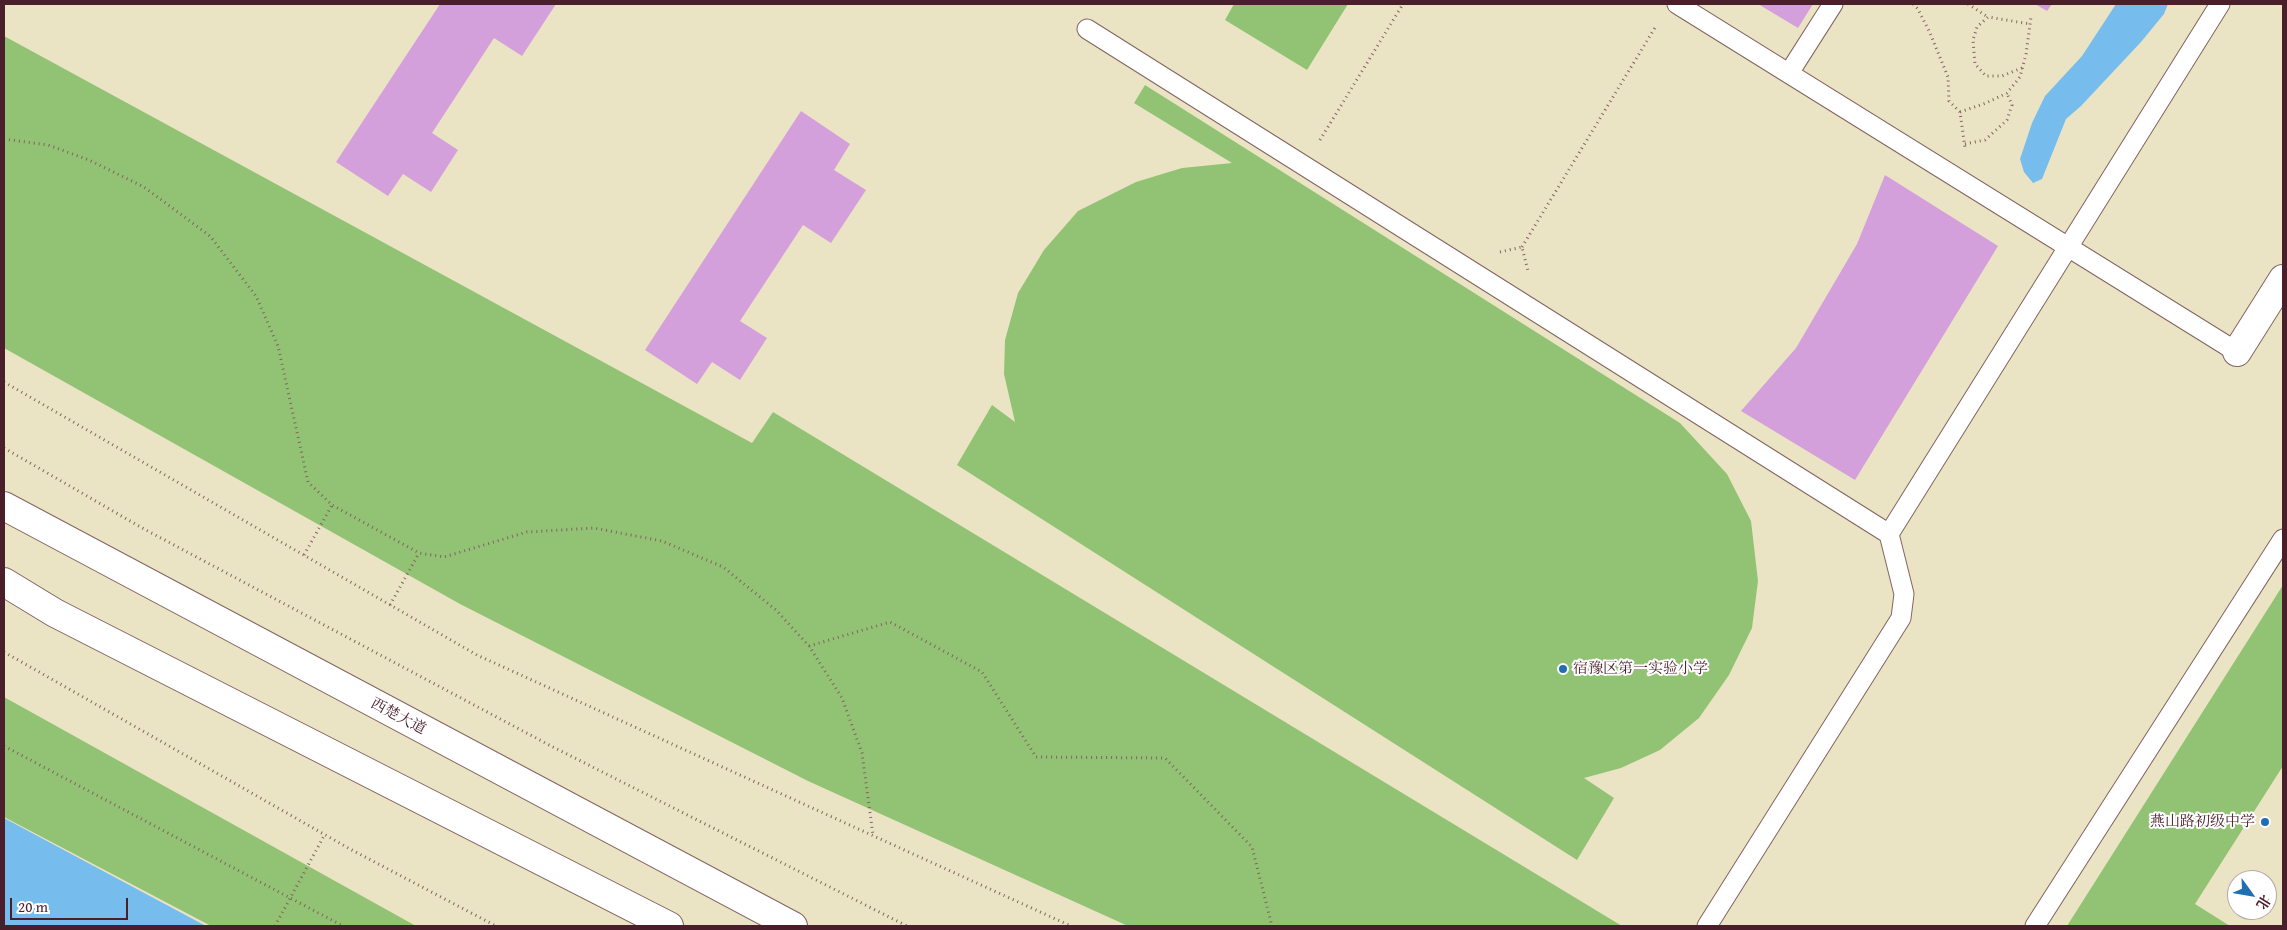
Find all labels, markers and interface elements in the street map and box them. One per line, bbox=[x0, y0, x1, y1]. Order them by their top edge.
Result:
place label: 宿豫区第一实验小学 bbox=[1573, 660, 1708, 678]
marker: 宿豫区第一实验小学 bbox=[1557, 663, 1569, 675]
street label: 西楚大道 bbox=[367, 695, 429, 739]
place label: 燕山路初级中学 bbox=[2150, 813, 2255, 831]
marker: 燕山路初级中学 bbox=[2259, 816, 2271, 828]
north arrow bbox=[2227, 870, 2277, 920]
scale bar bbox=[12, 888, 130, 920]
text: 北 bbox=[2252, 891, 2276, 914]
text: 20 m bbox=[18, 896, 48, 917]

